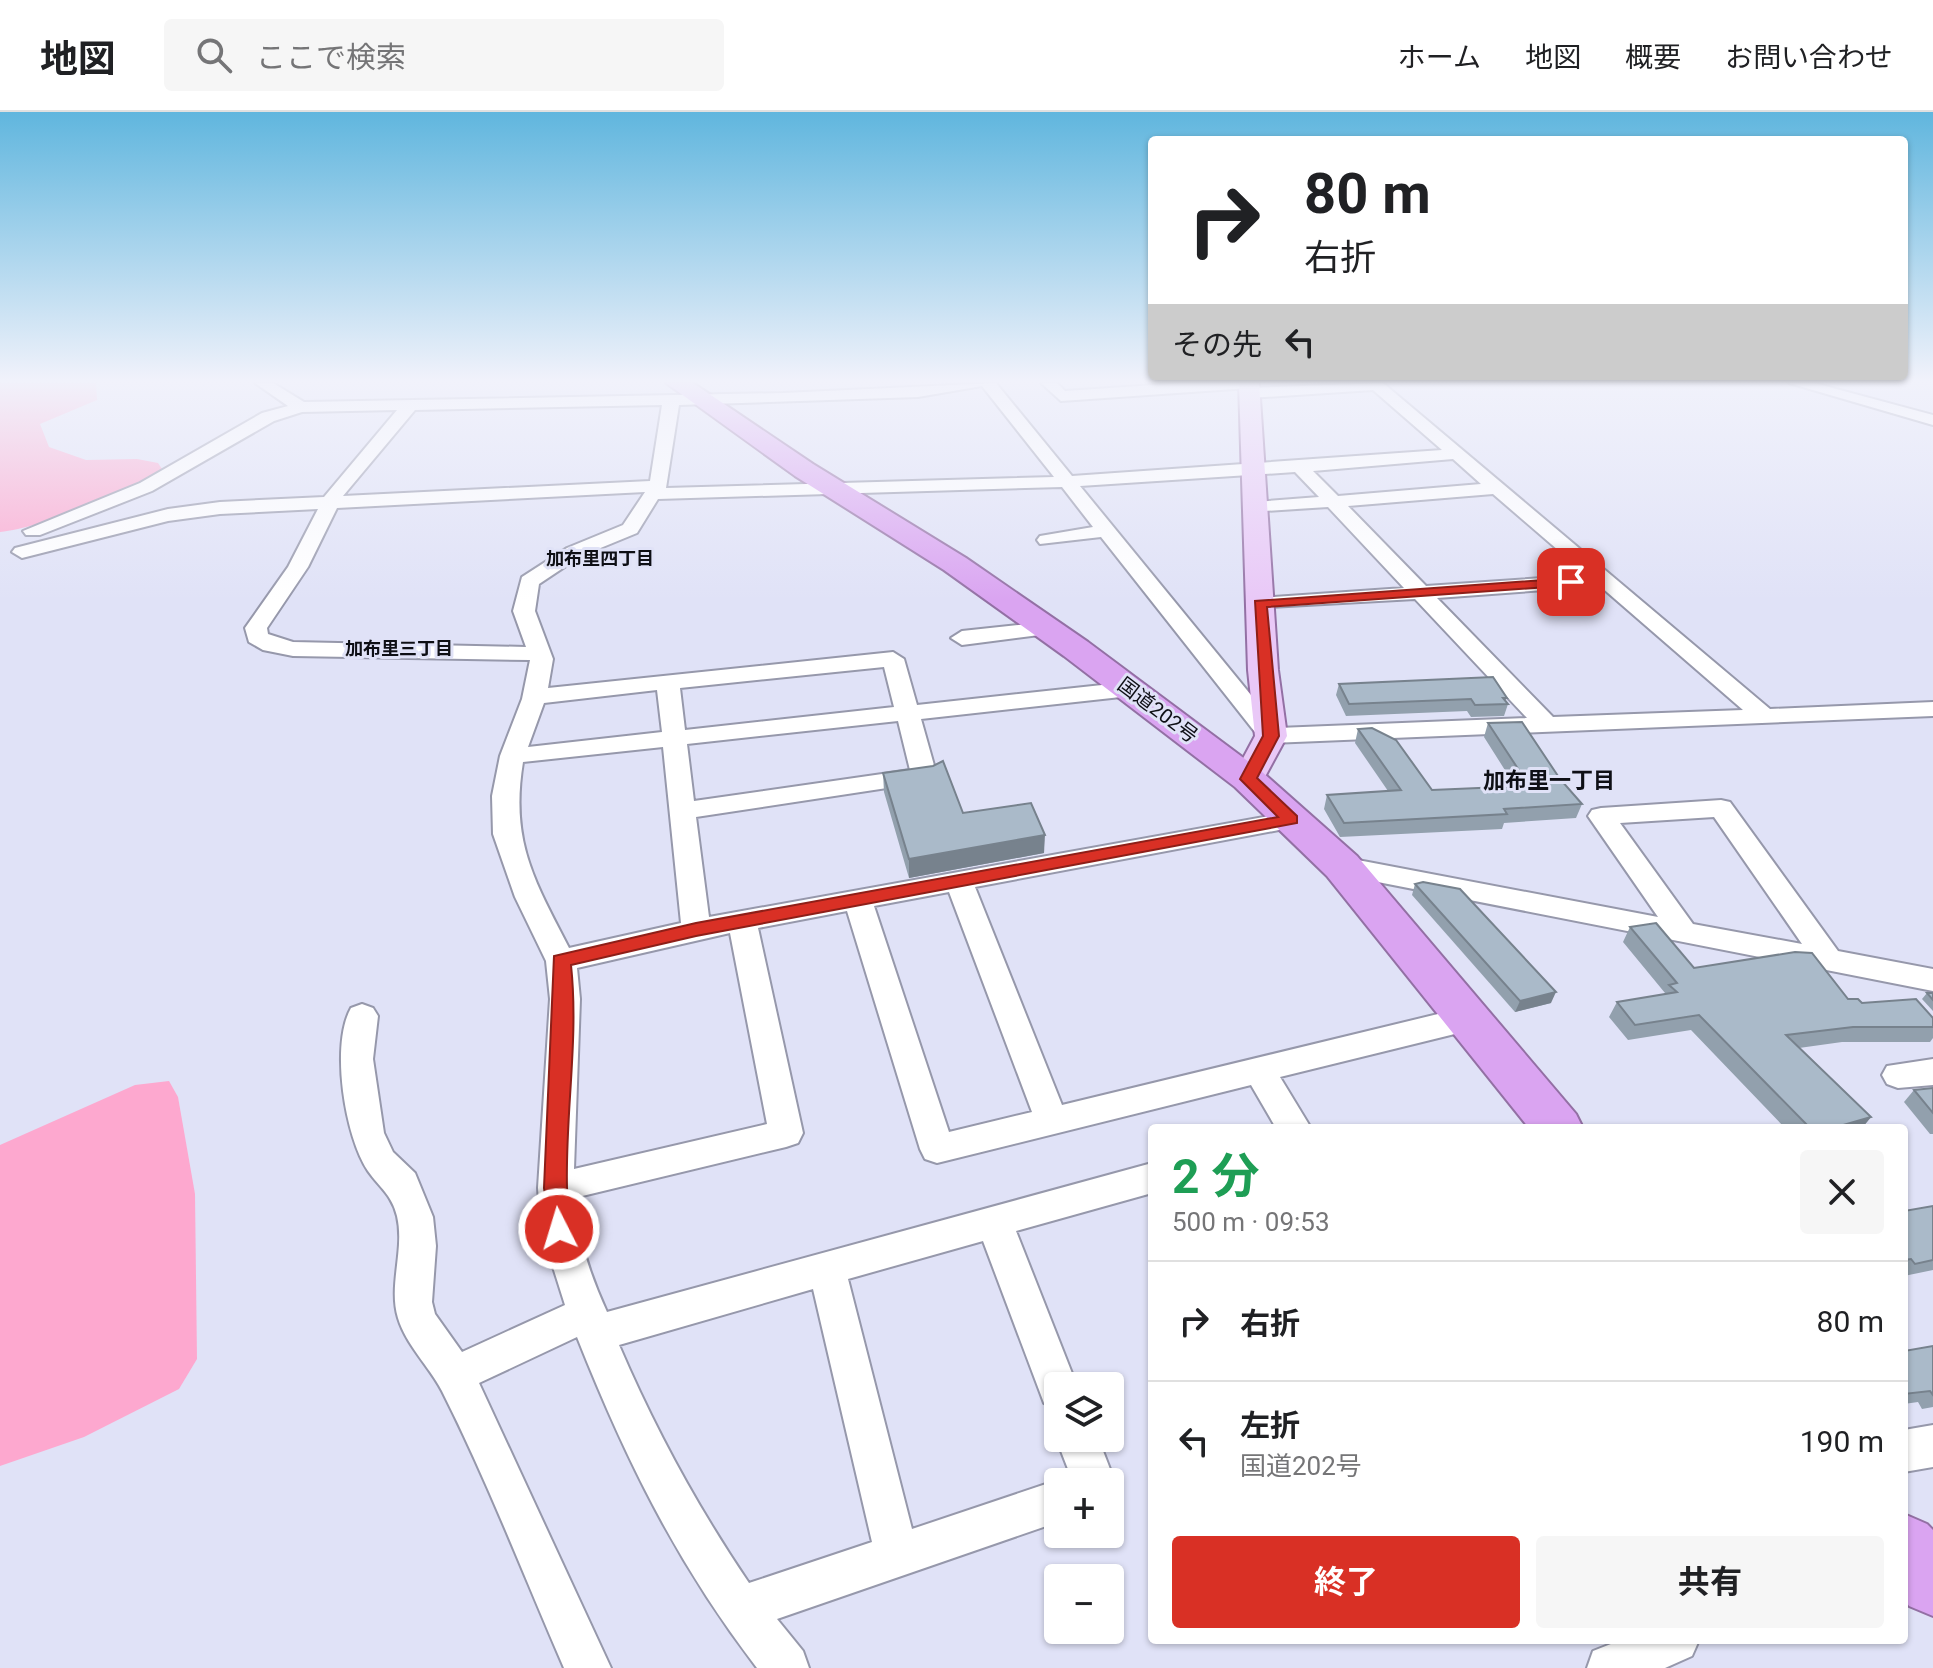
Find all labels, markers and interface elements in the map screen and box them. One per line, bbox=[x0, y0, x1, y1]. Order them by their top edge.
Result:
search box bbox=[164, 19, 724, 91]
icon: search bbox=[192, 33, 236, 77]
text: 地図 bbox=[40, 37, 116, 81]
text: ここで検索 bbox=[256, 40, 406, 75]
text: ホーム bbox=[1398, 41, 1481, 74]
text: 地図 bbox=[1525, 41, 1581, 74]
text: 概要 bbox=[1625, 41, 1681, 74]
text: お問い合わせ bbox=[1725, 41, 1893, 74]
text: 80 m bbox=[1304, 161, 1431, 227]
icon: right bbox=[1172, 168, 1276, 272]
text: 右折 bbox=[1304, 237, 1376, 279]
icon: left bbox=[1278, 320, 1322, 364]
text: その先 bbox=[1172, 327, 1262, 362]
district label: 加布里四丁目 bbox=[546, 548, 654, 569]
pin bbox=[1537, 548, 1605, 616]
icon: arrive bbox=[1549, 560, 1593, 604]
district label: 加布里三丁目 bbox=[345, 638, 453, 659]
street label: 国道202号 bbox=[1113, 672, 1203, 748]
district label: 加布里一丁目 bbox=[1483, 768, 1615, 793]
text: 2 分 bbox=[1172, 1148, 1259, 1205]
button: close bbox=[1800, 1150, 1884, 1234]
position arrow bbox=[517, 1187, 601, 1271]
text: 500 m · 09:53 bbox=[1172, 1207, 1330, 1237]
icon: right bbox=[1172, 1299, 1216, 1343]
text: 80 m bbox=[1817, 1304, 1884, 1339]
text: 右折 bbox=[1240, 1306, 1300, 1341]
map controls bbox=[1044, 1372, 1124, 1644]
button: layers bbox=[1044, 1372, 1124, 1452]
text: 左折 bbox=[1240, 1408, 1300, 1443]
icon: left bbox=[1172, 1419, 1216, 1463]
text: 190 m bbox=[1800, 1424, 1884, 1459]
text: 国道202号 bbox=[1240, 1451, 1362, 1481]
button: + bbox=[1044, 1468, 1124, 1548]
button: 終了 bbox=[1172, 1536, 1520, 1628]
button: 共有 bbox=[1536, 1536, 1884, 1628]
button: − bbox=[1044, 1564, 1124, 1644]

